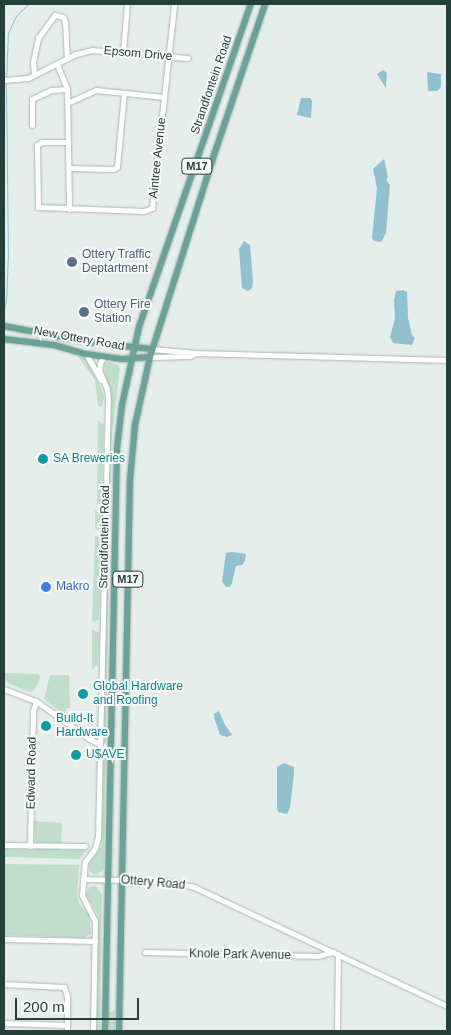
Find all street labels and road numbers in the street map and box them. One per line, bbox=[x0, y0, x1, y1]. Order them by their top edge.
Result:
street label: Strandfontein Road bbox=[188, 34, 236, 136]
street label: Epsom Drive bbox=[103, 44, 173, 64]
street label: Aintree Avenue bbox=[147, 117, 169, 199]
road number: M17 bbox=[181, 158, 213, 175]
street label: New Ottery Road bbox=[32, 324, 126, 354]
street label: Strandfontein Road bbox=[97, 485, 113, 589]
road number: M17 bbox=[112, 570, 144, 588]
street label: Edward Road bbox=[24, 737, 40, 809]
street label: Ottery Road bbox=[120, 873, 186, 893]
street label: Knole Park Avenue bbox=[189, 947, 291, 963]

